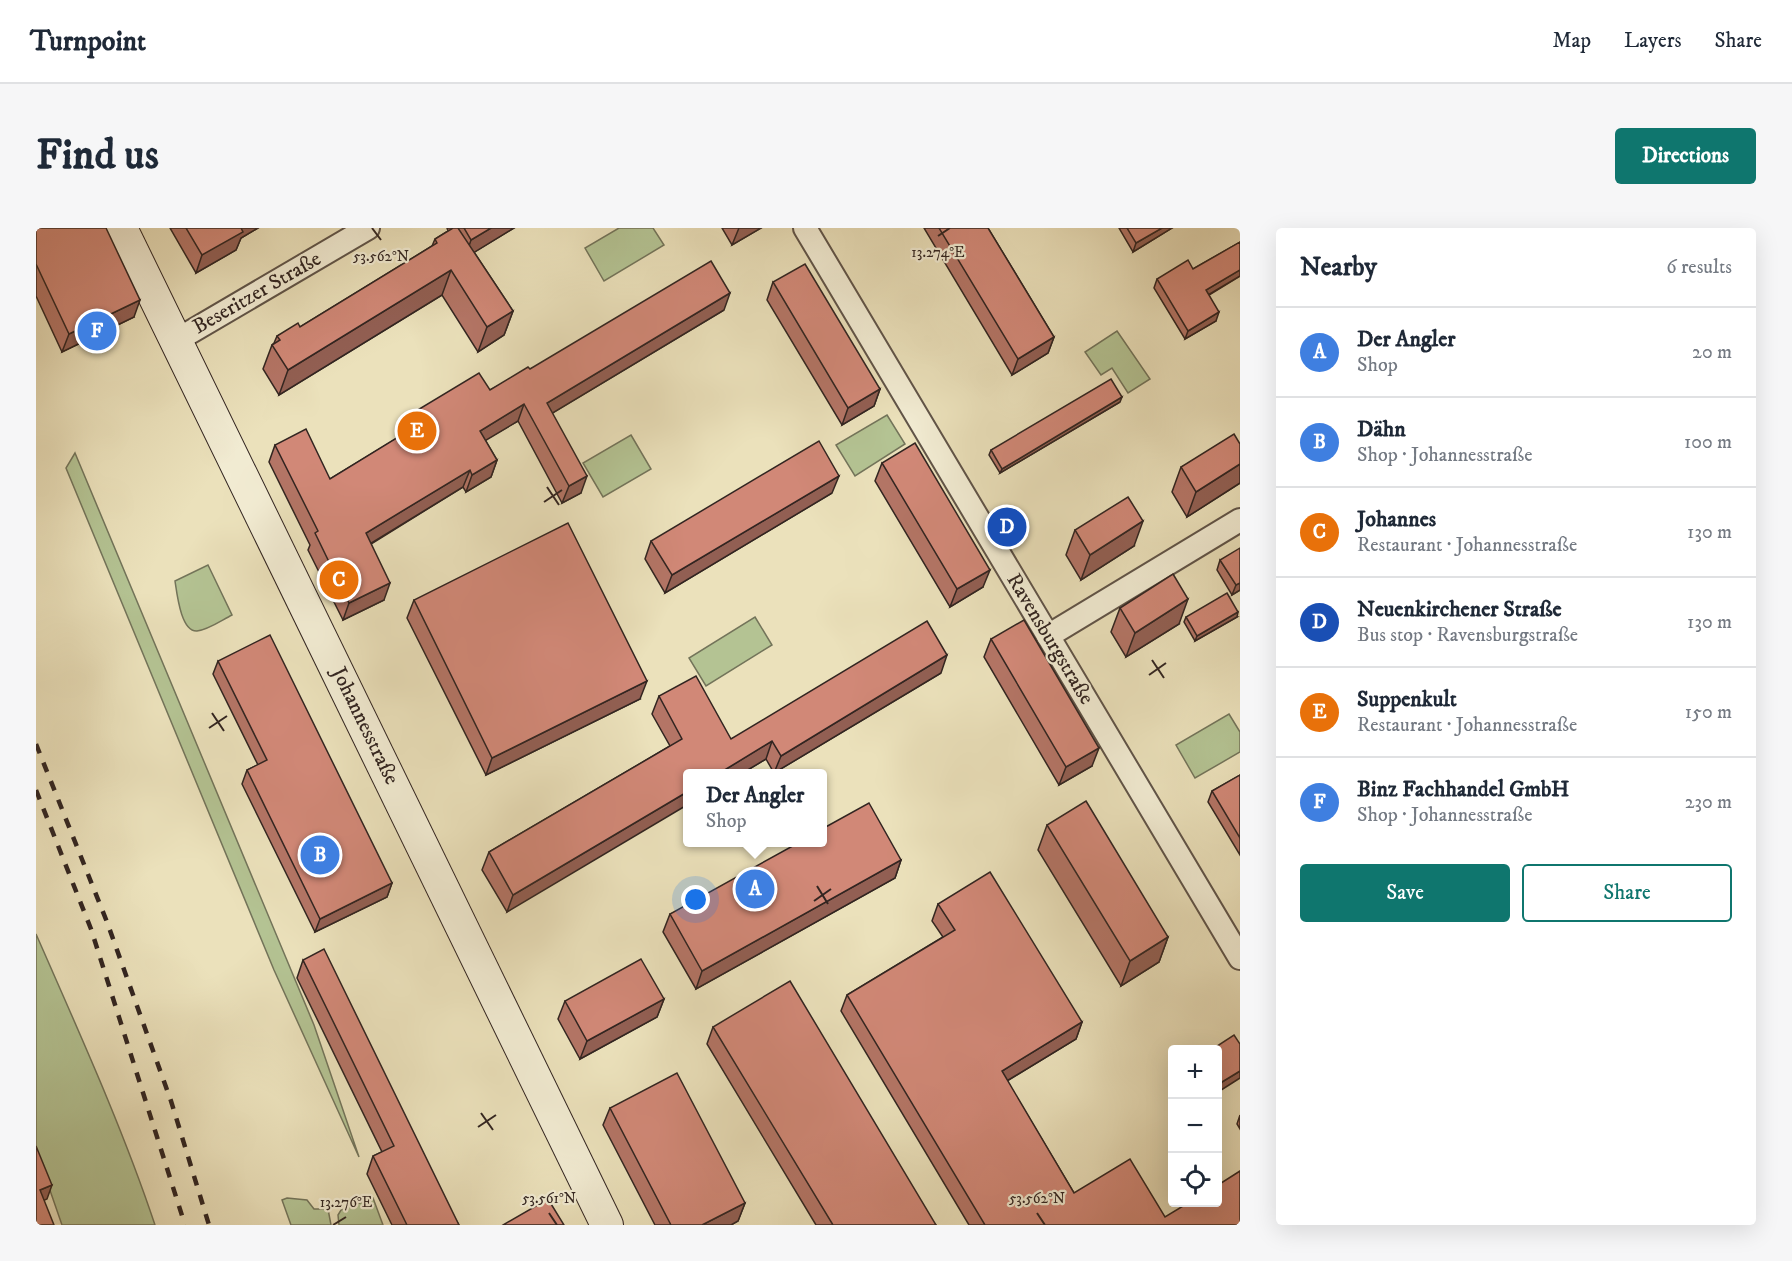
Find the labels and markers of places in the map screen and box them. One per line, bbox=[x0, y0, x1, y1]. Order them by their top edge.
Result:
pin: F bbox=[78, 308, 116, 354]
pin: E bbox=[398, 408, 436, 454]
pin: D bbox=[988, 504, 1026, 550]
pin: C bbox=[320, 558, 358, 602]
pin: B bbox=[300, 832, 340, 878]
pin: A bbox=[736, 866, 774, 912]

